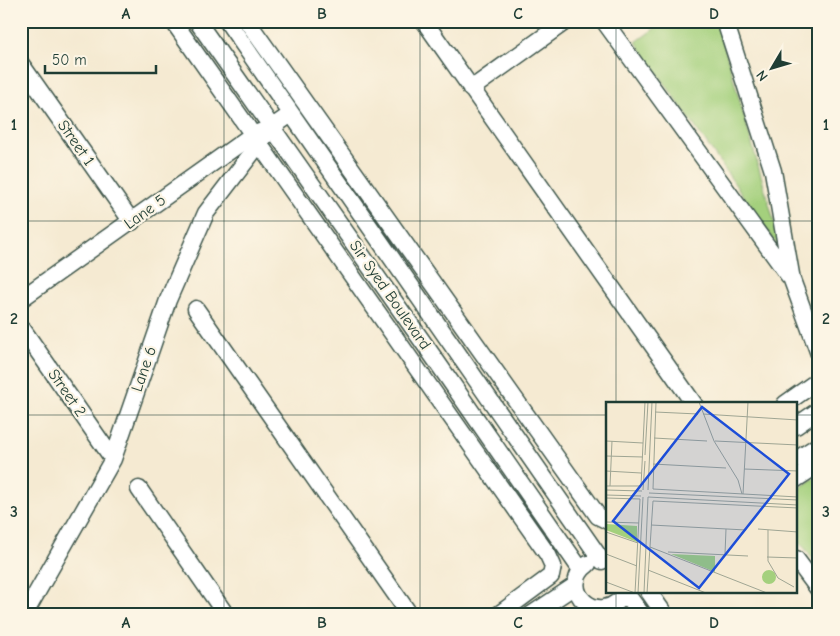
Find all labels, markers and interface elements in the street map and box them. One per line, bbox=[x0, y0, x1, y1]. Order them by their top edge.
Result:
text: A bbox=[122, 5, 131, 23]
text: B bbox=[317, 5, 327, 23]
text: C bbox=[513, 5, 523, 23]
text: D bbox=[709, 5, 719, 23]
scale bar bbox=[45, 42, 156, 74]
north arrow bbox=[748, 42, 798, 92]
text: 50 m bbox=[52, 51, 87, 69]
text: N bbox=[753, 67, 772, 85]
text: 1 bbox=[11, 116, 17, 134]
text: 1 bbox=[823, 116, 829, 134]
street label: Street 1 bbox=[54, 117, 98, 169]
street label: Lane 5 bbox=[121, 191, 169, 233]
street label: Sir Syed Boulevard bbox=[346, 237, 434, 353]
text: 2 bbox=[10, 310, 18, 328]
text: 2 bbox=[822, 310, 830, 328]
street label: Lane 6 bbox=[128, 344, 160, 394]
street label: Street 2 bbox=[44, 366, 90, 420]
inset map bbox=[606, 402, 798, 594]
text: 3 bbox=[10, 503, 18, 521]
text: 3 bbox=[822, 503, 830, 521]
text: A bbox=[122, 614, 131, 632]
text: B bbox=[317, 614, 327, 632]
text: C bbox=[513, 614, 523, 632]
text: D bbox=[709, 614, 719, 632]

